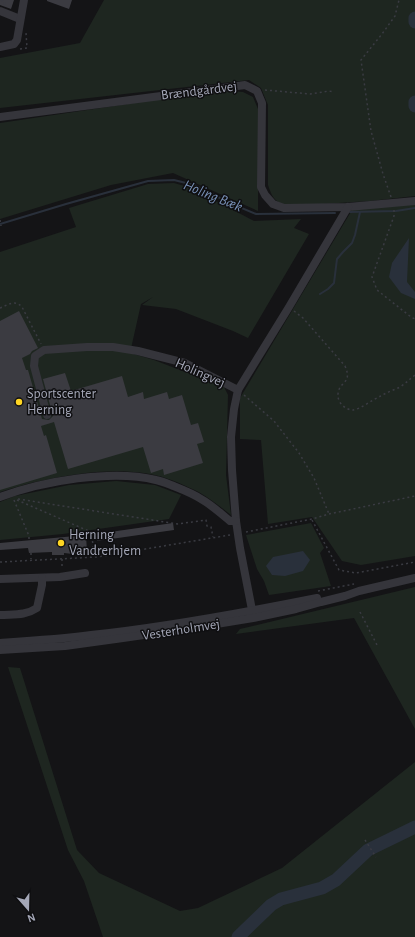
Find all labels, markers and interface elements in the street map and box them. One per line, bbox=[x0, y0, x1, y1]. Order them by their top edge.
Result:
street label: Brændgårdvej bbox=[160, 79, 238, 103]
water label: Holing Bæk bbox=[181, 177, 245, 215]
street label: Holingvej bbox=[173, 356, 227, 390]
place label: Sportscenter Herning bbox=[27, 387, 96, 417]
marker: Sportscenter Herning bbox=[14, 397, 24, 407]
place label: Herning Vandrerhjem bbox=[69, 528, 141, 558]
marker: Herning Vandrerhjem bbox=[56, 538, 66, 548]
street label: Vesterholmvej bbox=[141, 617, 221, 643]
north arrow bbox=[8, 889, 48, 929]
text: N bbox=[26, 911, 37, 924]

